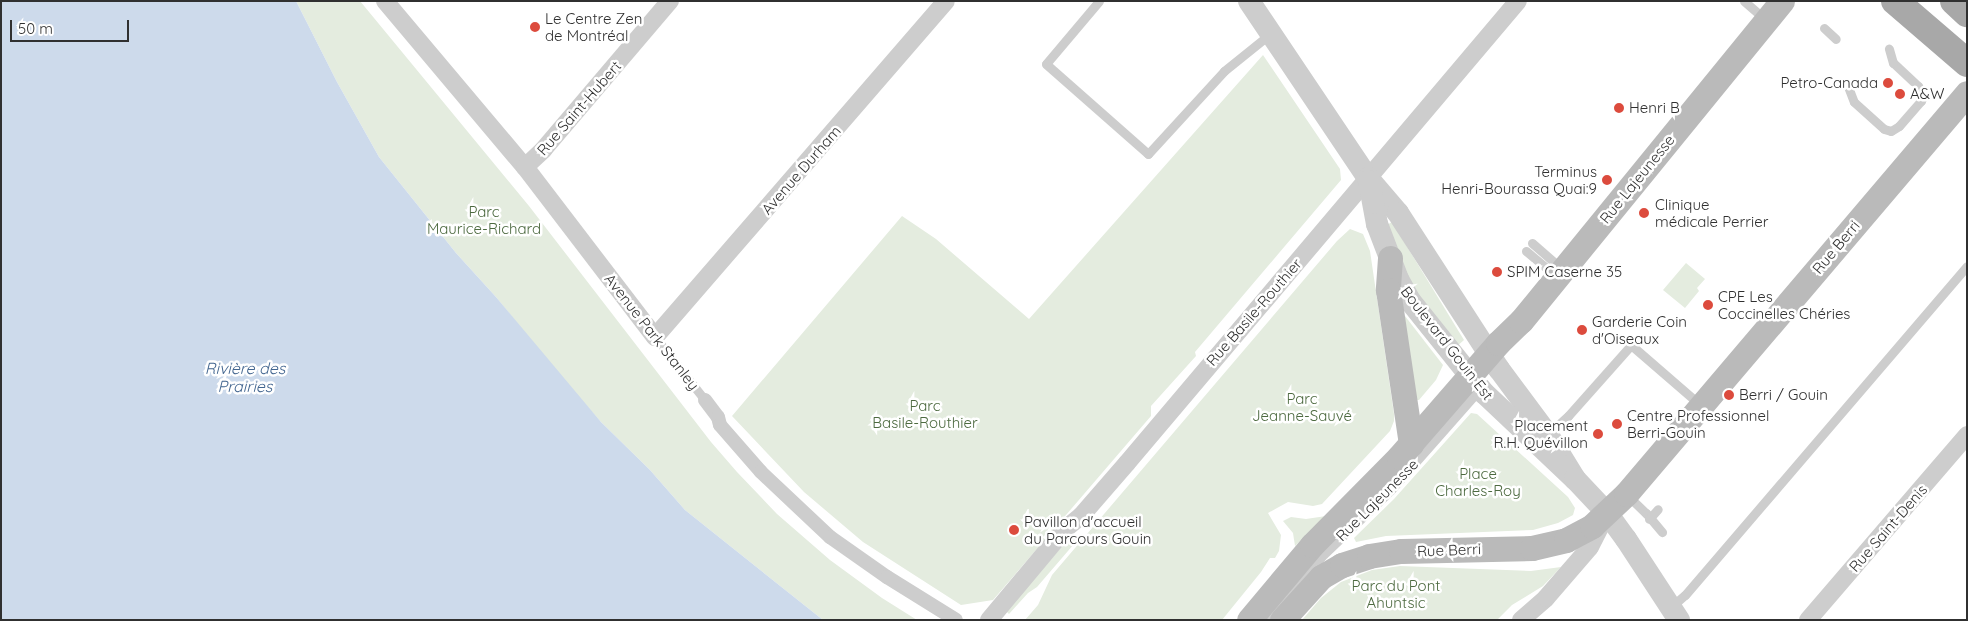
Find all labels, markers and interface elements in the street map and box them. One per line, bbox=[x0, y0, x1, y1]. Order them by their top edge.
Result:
place label: Le Centre Zen de Montréal bbox=[545, 9, 642, 44]
scale bar bbox=[12, 10, 131, 42]
text: 50 m bbox=[18, 19, 53, 38]
marker: Le Centre Zen de Montréal bbox=[529, 21, 541, 33]
street label: Rue Saint-Hubert bbox=[533, 57, 625, 159]
place label: Petro-Canada bbox=[1780, 74, 1878, 92]
marker: Petro-Canada bbox=[1882, 77, 1894, 89]
place label: A&W bbox=[1910, 85, 1944, 103]
marker: A&W bbox=[1894, 88, 1906, 100]
place label: Henri B bbox=[1629, 99, 1680, 117]
marker: Henri B bbox=[1613, 102, 1625, 114]
street label: Avenue Durham bbox=[758, 122, 844, 218]
street label: Rue Lajeunesse bbox=[1596, 131, 1678, 227]
place label: Terminus Henri-Bourassa Quai:9 bbox=[1441, 162, 1597, 197]
marker: Terminus Henri-Bourassa Quai:9 bbox=[1601, 174, 1613, 186]
place label: Clinique médicale Perrier bbox=[1655, 195, 1768, 230]
park label: Parc Maurice-Richard bbox=[427, 202, 541, 237]
marker: Clinique médicale Perrier bbox=[1637, 206, 1651, 220]
street label: Rue Berri bbox=[1809, 217, 1863, 277]
street label: Rue Basile-Routhier bbox=[1202, 255, 1306, 369]
place label: SPIM Caserne 35 bbox=[1507, 263, 1622, 281]
marker: SPIM Caserne 35 bbox=[1491, 266, 1503, 278]
street label: Avenue Park Stanley bbox=[601, 270, 703, 394]
street label: Boulevard Gouin Est bbox=[1397, 283, 1497, 403]
place label: CPE Les Coccinelles Chéries bbox=[1718, 287, 1850, 322]
marker: CPE Les Coccinelles Chéries bbox=[1702, 299, 1714, 311]
place label: Garderie Coin d'Oiseaux bbox=[1592, 312, 1687, 347]
marker: Garderie Coin d'Oiseaux bbox=[1576, 324, 1588, 336]
water label: Rivière des Prairies bbox=[205, 358, 285, 396]
place label: Berri / Gouin bbox=[1739, 386, 1828, 404]
park label: Parc Jeanne-Sauvé bbox=[1252, 389, 1352, 424]
marker: Berri / Gouin bbox=[1723, 389, 1735, 401]
park label: Parc Basile-Routhier bbox=[872, 396, 978, 431]
place label: Centre Professionnel Berri-Gouin bbox=[1627, 406, 1769, 441]
place label: Placement R.H. Quévillon bbox=[1493, 416, 1588, 451]
marker: Centre Professionnel Berri-Gouin bbox=[1611, 418, 1623, 430]
marker: Placement R.H. Quévillon bbox=[1592, 428, 1604, 440]
street label: Rue Lajeunesse bbox=[1332, 455, 1422, 545]
park label: Place Charles-Roy bbox=[1435, 464, 1521, 499]
street label: Rue Saint-Denis bbox=[1845, 481, 1931, 575]
place label: Pavillon d'accueil du Parcours Gouin bbox=[1024, 512, 1152, 547]
marker: Pavillon d'accueil du Parcours Gouin bbox=[1008, 524, 1020, 536]
street label: Rue Berri bbox=[1417, 540, 1481, 560]
park label: Parc du Pont Ahuntsic bbox=[1352, 576, 1440, 611]

